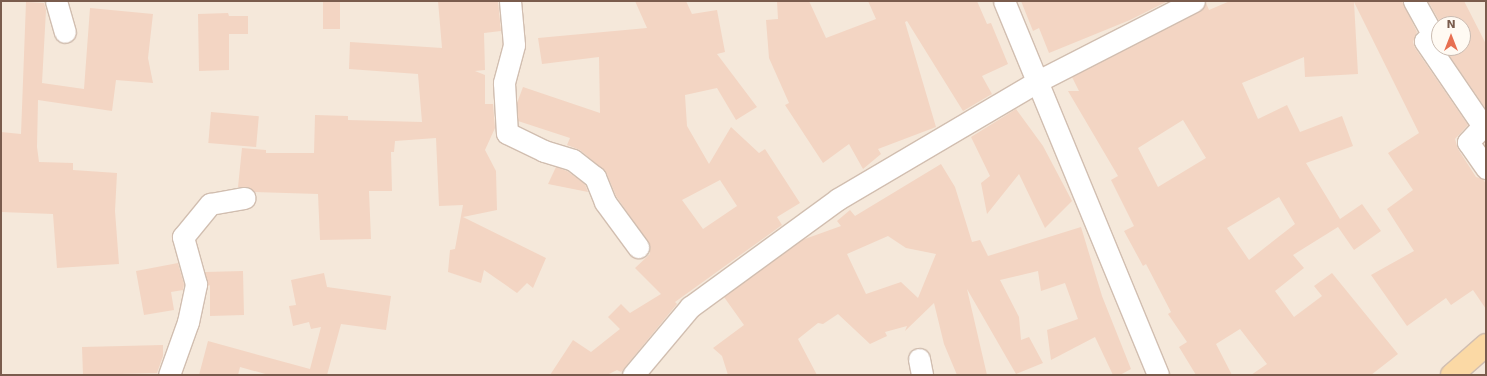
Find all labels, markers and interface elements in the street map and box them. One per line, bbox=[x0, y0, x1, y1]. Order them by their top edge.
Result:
north arrow bbox=[1431, 16, 1471, 56]
text: N bbox=[1446, 18, 1456, 31]

